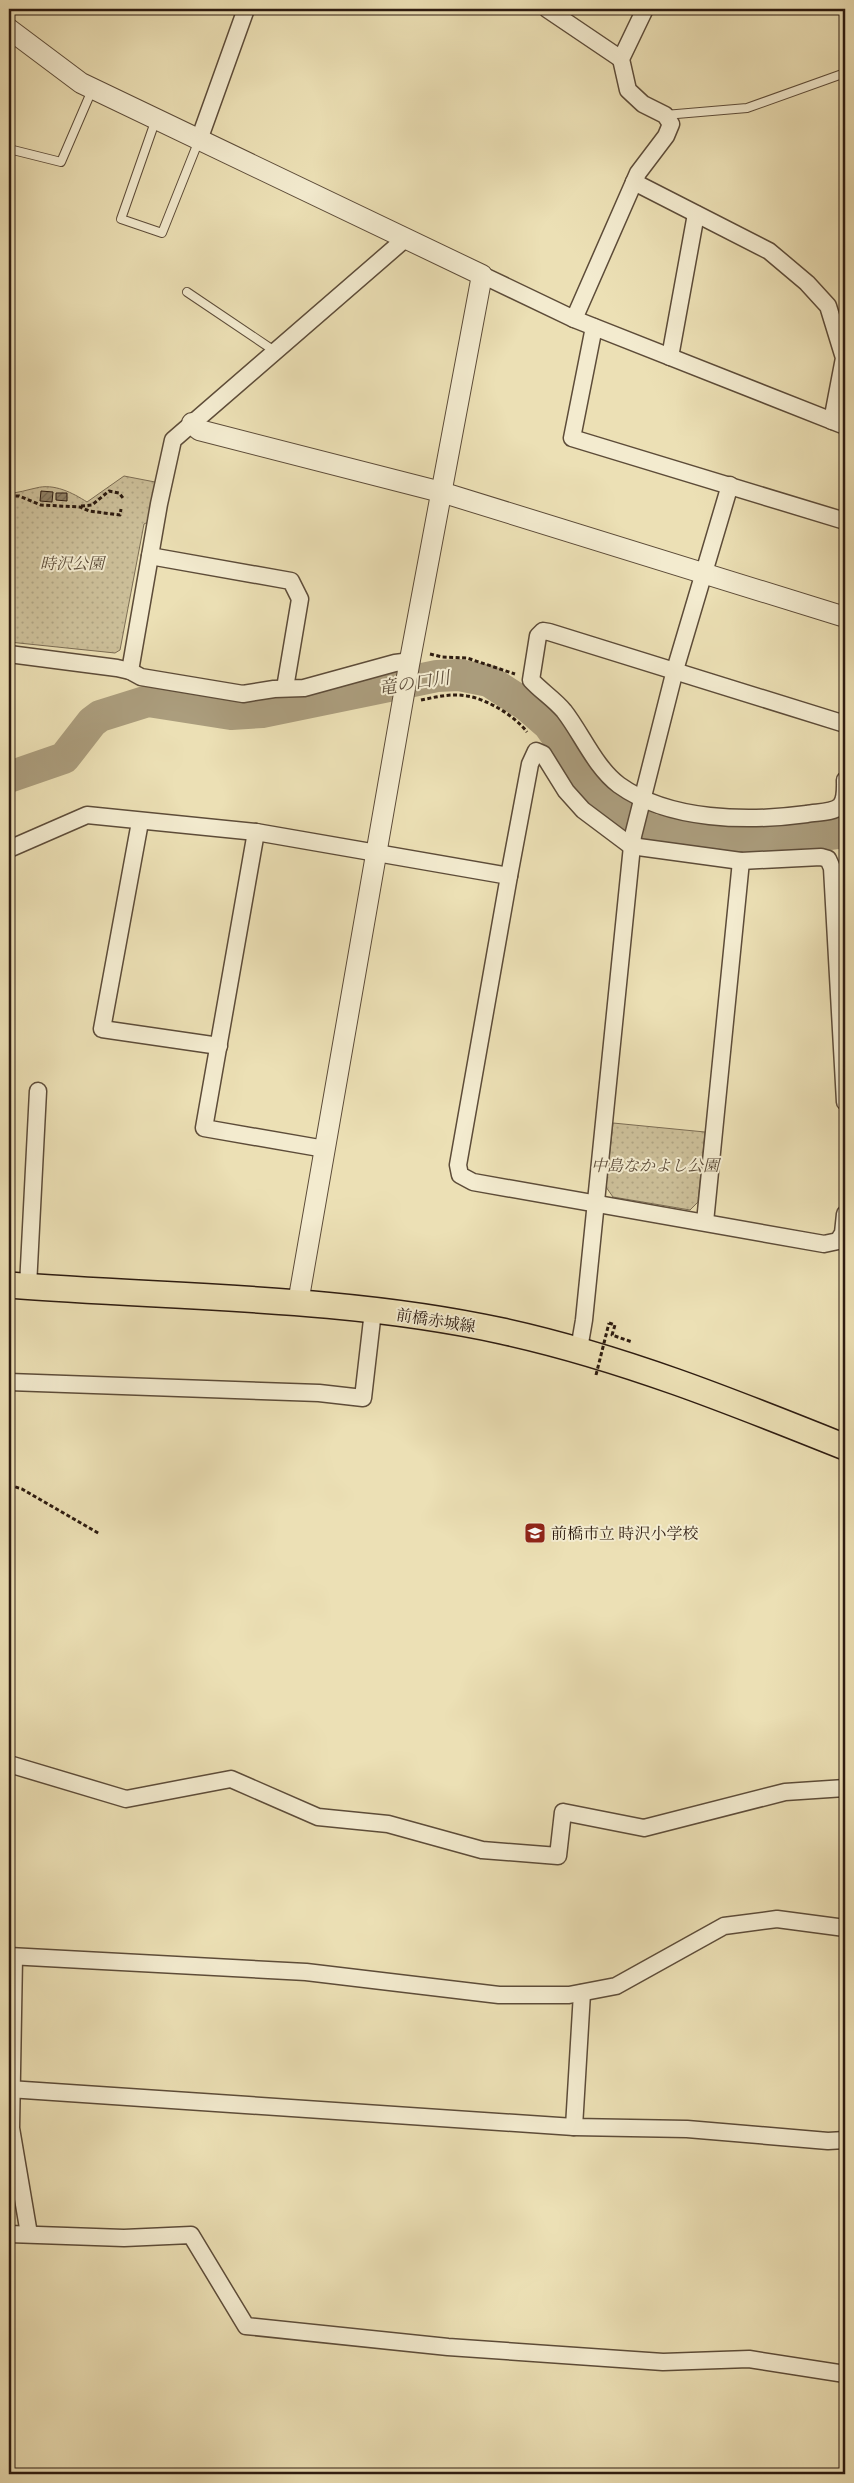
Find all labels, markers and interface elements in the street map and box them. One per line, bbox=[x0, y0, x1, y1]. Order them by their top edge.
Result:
park label: 時沢公園 bbox=[40, 551, 107, 575]
water label: 竜の口川 bbox=[376, 663, 454, 701]
park label: 中島なかよし公園 bbox=[591, 1153, 722, 1177]
street label: 前橋赤城線 bbox=[395, 1302, 477, 1338]
school or university icon: 前橋市立 時沢小学校 bbox=[523, 1521, 547, 1545]
place label: 前橋市立 時沢小学校 bbox=[551, 1521, 699, 1545]

